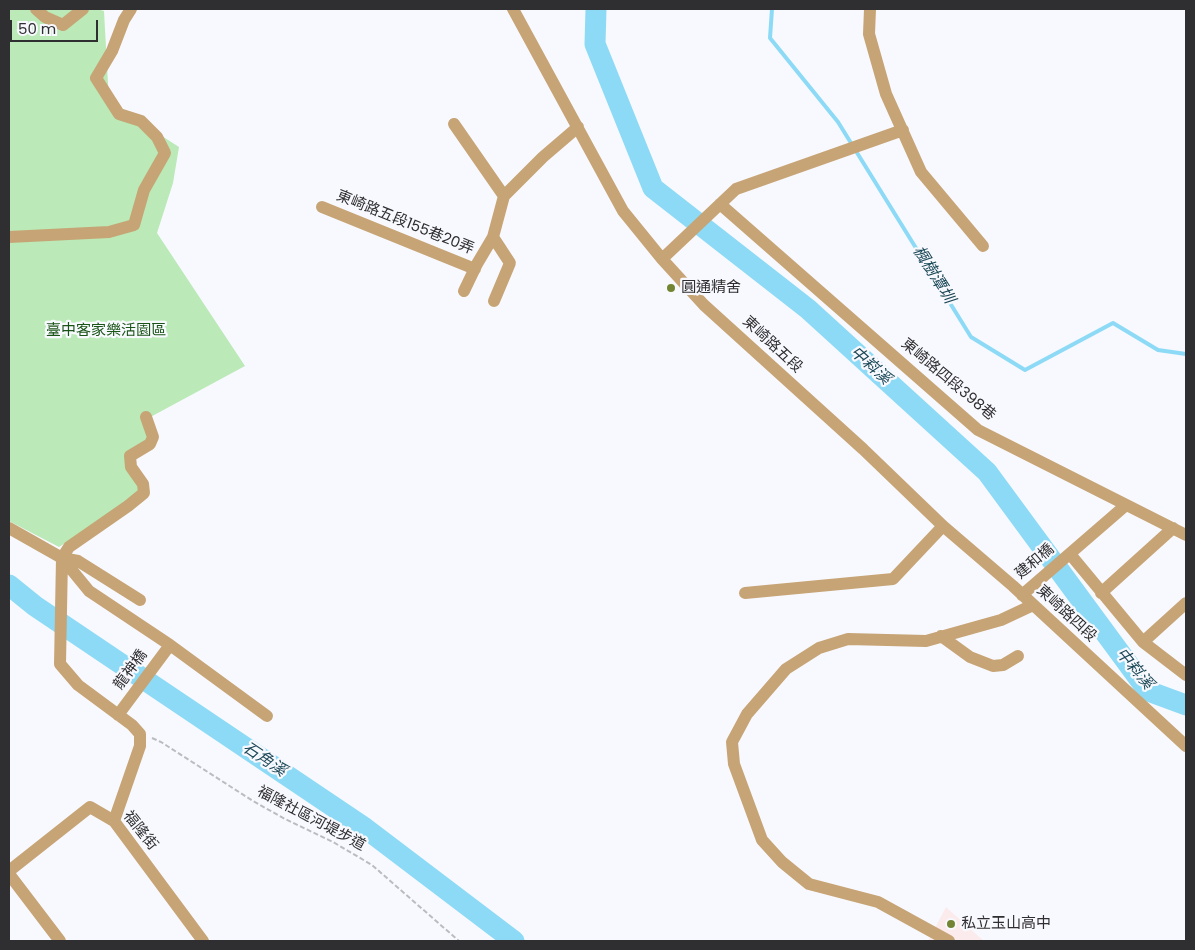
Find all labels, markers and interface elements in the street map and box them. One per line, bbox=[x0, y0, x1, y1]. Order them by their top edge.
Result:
scale bar bbox=[12, 10, 100, 42]
text: 50 m bbox=[18, 18, 56, 39]
street label: 東崎路五段155巷20弄 bbox=[334, 187, 476, 259]
water label: 楓樹潭圳 bbox=[908, 243, 958, 307]
place label: 圓通精舍 bbox=[681, 279, 741, 297]
marker: 圓通精舍 bbox=[665, 282, 677, 294]
street label: 東崎路五段 bbox=[738, 313, 806, 377]
park label: 臺中客家樂活園區 bbox=[46, 322, 166, 340]
street label: 東崎路四段398巷 bbox=[897, 335, 999, 425]
water label: 中嵙溪 bbox=[846, 343, 894, 389]
street label: 建和橋 bbox=[1012, 541, 1058, 583]
street label: 東崎路四段 bbox=[1032, 582, 1100, 646]
water label: 中嵙溪 bbox=[1111, 644, 1157, 694]
street label: 龍神橋 bbox=[110, 647, 152, 693]
water label: 石角溪 bbox=[239, 739, 289, 781]
street label: 福隆社區河堤步道 bbox=[254, 783, 368, 855]
street label: 福隆街 bbox=[119, 808, 161, 854]
place label: 私立玉山高中 bbox=[961, 915, 1051, 933]
marker: 私立玉山高中 bbox=[945, 918, 957, 930]

